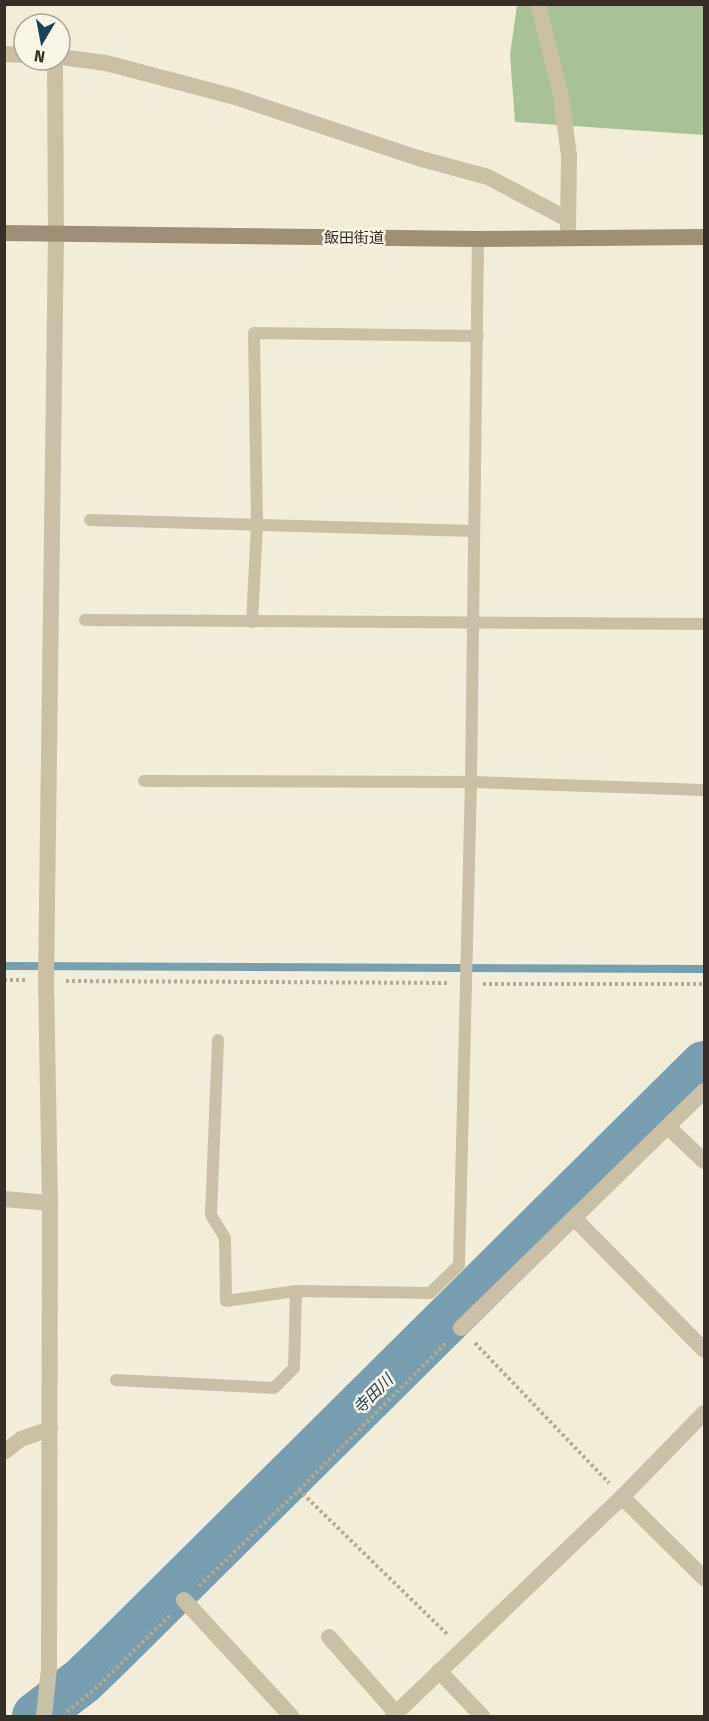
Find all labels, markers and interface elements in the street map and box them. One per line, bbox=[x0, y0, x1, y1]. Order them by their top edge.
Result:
north arrow bbox=[12, 12, 72, 72]
text: N bbox=[33, 46, 46, 67]
street label: 飯田街道 bbox=[324, 229, 384, 247]
water label: 寺田川 bbox=[349, 1369, 398, 1418]

